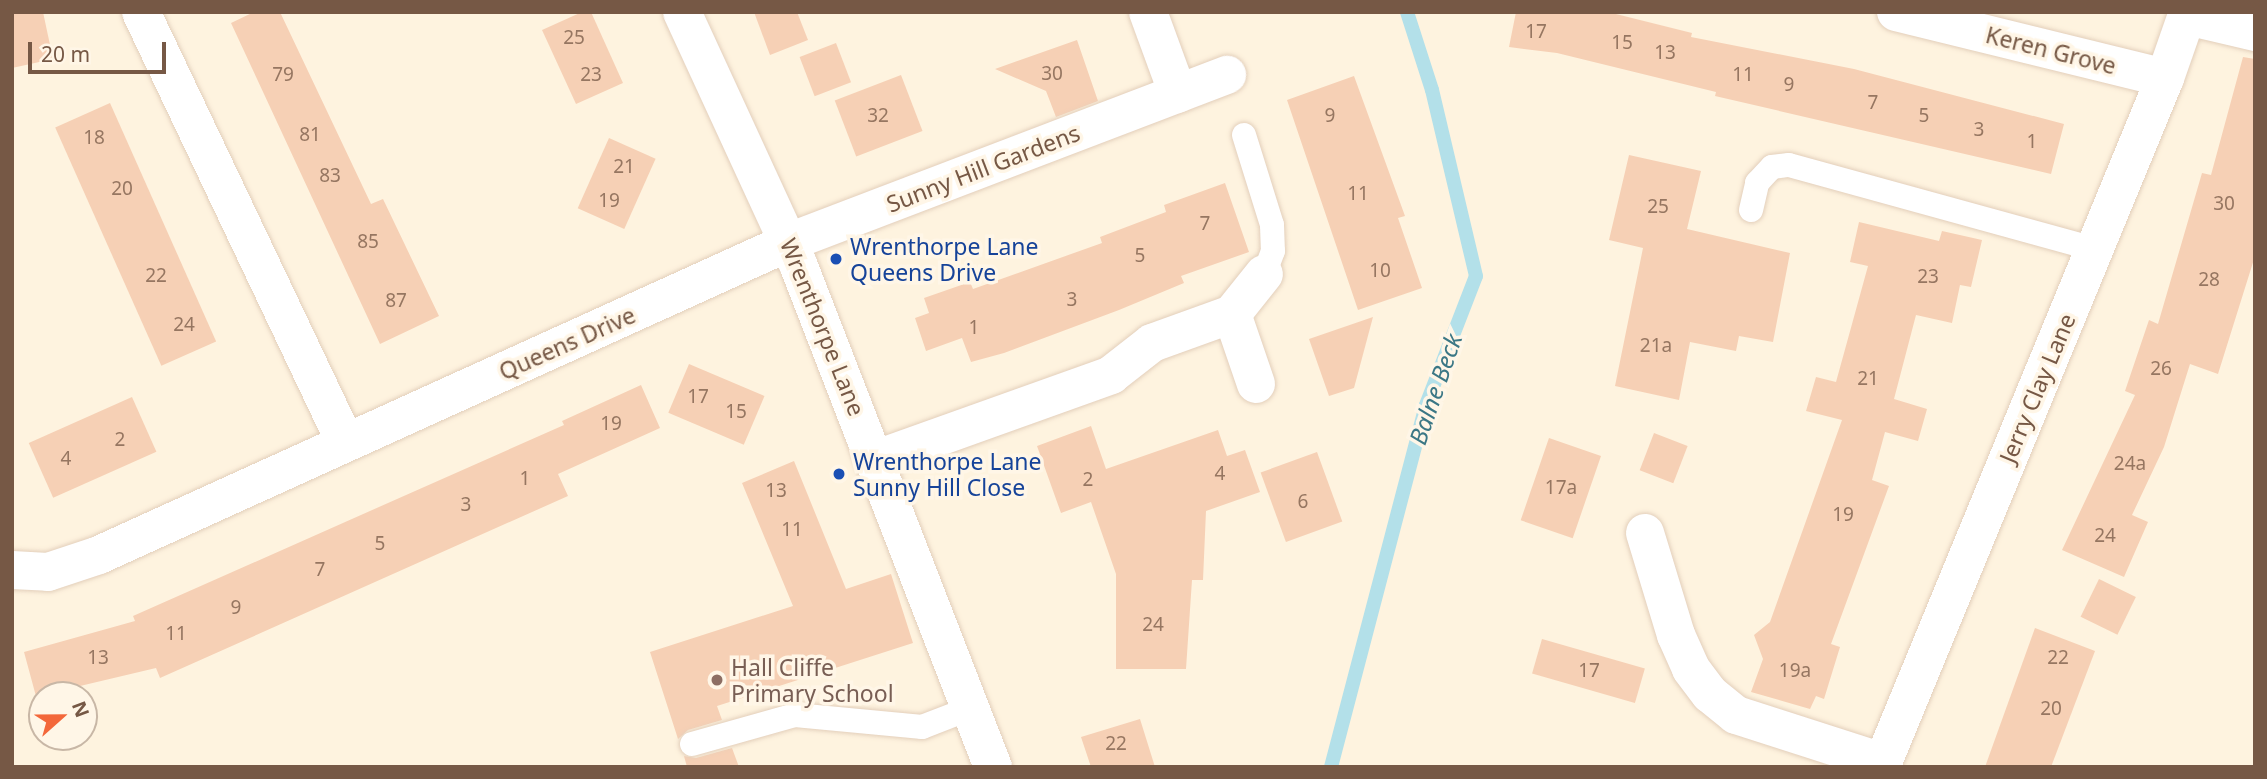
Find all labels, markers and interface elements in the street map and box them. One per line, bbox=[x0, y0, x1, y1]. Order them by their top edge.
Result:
street label: Keren Grove bbox=[1983, 20, 2119, 80]
house number: 17 bbox=[1525, 21, 1547, 43]
house number: 25 bbox=[563, 27, 585, 49]
scale bar bbox=[32, 28, 170, 72]
house number: 15 bbox=[1611, 32, 1633, 54]
text: 20 m bbox=[41, 40, 90, 68]
house number: 13 bbox=[1654, 42, 1676, 64]
house number: 30 bbox=[1041, 63, 1063, 85]
house number: 79 bbox=[272, 64, 294, 86]
house number: 23 bbox=[580, 64, 602, 86]
house number: 11 bbox=[1732, 64, 1754, 86]
house number: 9 bbox=[1784, 74, 1794, 96]
house number: 7 bbox=[1868, 92, 1878, 114]
house number: 32 bbox=[867, 105, 889, 127]
house number: 9 bbox=[1325, 105, 1335, 127]
house number: 5 bbox=[1919, 105, 1929, 127]
street label: Sunny Hill Gardens bbox=[882, 118, 1084, 218]
house number: 3 bbox=[1974, 119, 1984, 141]
house number: 81 bbox=[299, 124, 321, 146]
house number: 18 bbox=[83, 127, 105, 149]
house number: 1 bbox=[2027, 131, 2037, 153]
house number: 21 bbox=[613, 156, 635, 178]
house number: 83 bbox=[319, 165, 341, 187]
house number: 20 bbox=[111, 178, 133, 200]
house number: 11 bbox=[1347, 183, 1369, 205]
house number: 19 bbox=[598, 190, 620, 212]
house number: 30 bbox=[2213, 193, 2235, 215]
house number: 25 bbox=[1647, 196, 1669, 218]
house number: 7 bbox=[1200, 213, 1210, 235]
house number: 85 bbox=[357, 231, 379, 253]
place label: Wrenthorpe Lane Queens Drive bbox=[850, 232, 1039, 286]
street label: Wrenthorpe Lane bbox=[775, 234, 871, 420]
house number: 5 bbox=[1135, 245, 1145, 267]
marker: Wrenthorpe Lane Queens Drive bbox=[828, 251, 844, 267]
house number: 10 bbox=[1369, 260, 1391, 282]
house number: 22 bbox=[145, 265, 167, 287]
house number: 23 bbox=[1917, 266, 1939, 288]
house number: 28 bbox=[2198, 269, 2220, 291]
house number: 3 bbox=[1067, 289, 1077, 311]
house number: 87 bbox=[385, 290, 407, 312]
street label: Queens Drive bbox=[495, 301, 639, 385]
street label: Jerry Clay Lane bbox=[1993, 309, 2081, 467]
house number: 24 bbox=[173, 314, 195, 336]
house number: 1 bbox=[969, 317, 979, 339]
water label: Balne Beck bbox=[1403, 330, 1467, 448]
house number: 21a bbox=[1640, 335, 1672, 357]
house number: 26 bbox=[2150, 358, 2172, 380]
house number: 21 bbox=[1857, 368, 1879, 390]
house number: 17 bbox=[687, 386, 709, 408]
house number: 15 bbox=[725, 401, 747, 423]
house number: 19 bbox=[600, 413, 622, 435]
house number: 2 bbox=[115, 429, 125, 451]
place label: Wrenthorpe Lane Sunny Hill Close bbox=[853, 447, 1042, 501]
house number: 4 bbox=[61, 448, 71, 470]
house number: 24a bbox=[2114, 453, 2146, 475]
house number: 4 bbox=[1215, 463, 1225, 485]
marker: Wrenthorpe Lane Sunny Hill Close bbox=[831, 466, 847, 482]
house number: 1 bbox=[520, 468, 530, 490]
house number: 2 bbox=[1083, 469, 1093, 491]
house number: 17a bbox=[1545, 477, 1577, 499]
house number: 13 bbox=[765, 480, 787, 502]
house number: 6 bbox=[1298, 491, 1308, 513]
house number: 3 bbox=[461, 494, 471, 516]
house number: 19 bbox=[1832, 504, 1854, 526]
house number: 11 bbox=[781, 519, 803, 541]
house number: 24 bbox=[2094, 525, 2116, 547]
house number: 5 bbox=[375, 533, 385, 555]
house number: 7 bbox=[315, 559, 325, 581]
house number: 9 bbox=[231, 597, 241, 619]
house number: 24 bbox=[1142, 614, 1164, 636]
house number: 11 bbox=[165, 623, 187, 645]
house number: 13 bbox=[87, 647, 109, 669]
house number: 22 bbox=[2047, 647, 2069, 669]
place label: Hall Cliffe Primary School bbox=[731, 653, 894, 707]
house number: 17 bbox=[1578, 660, 1600, 682]
house number: 19a bbox=[1779, 660, 1811, 682]
marker: Hall Cliffe Primary School bbox=[709, 672, 725, 688]
north arrow bbox=[28, 681, 98, 751]
text: N bbox=[66, 697, 96, 721]
house number: 20 bbox=[2040, 698, 2062, 720]
house number: 22 bbox=[1105, 733, 1127, 755]

